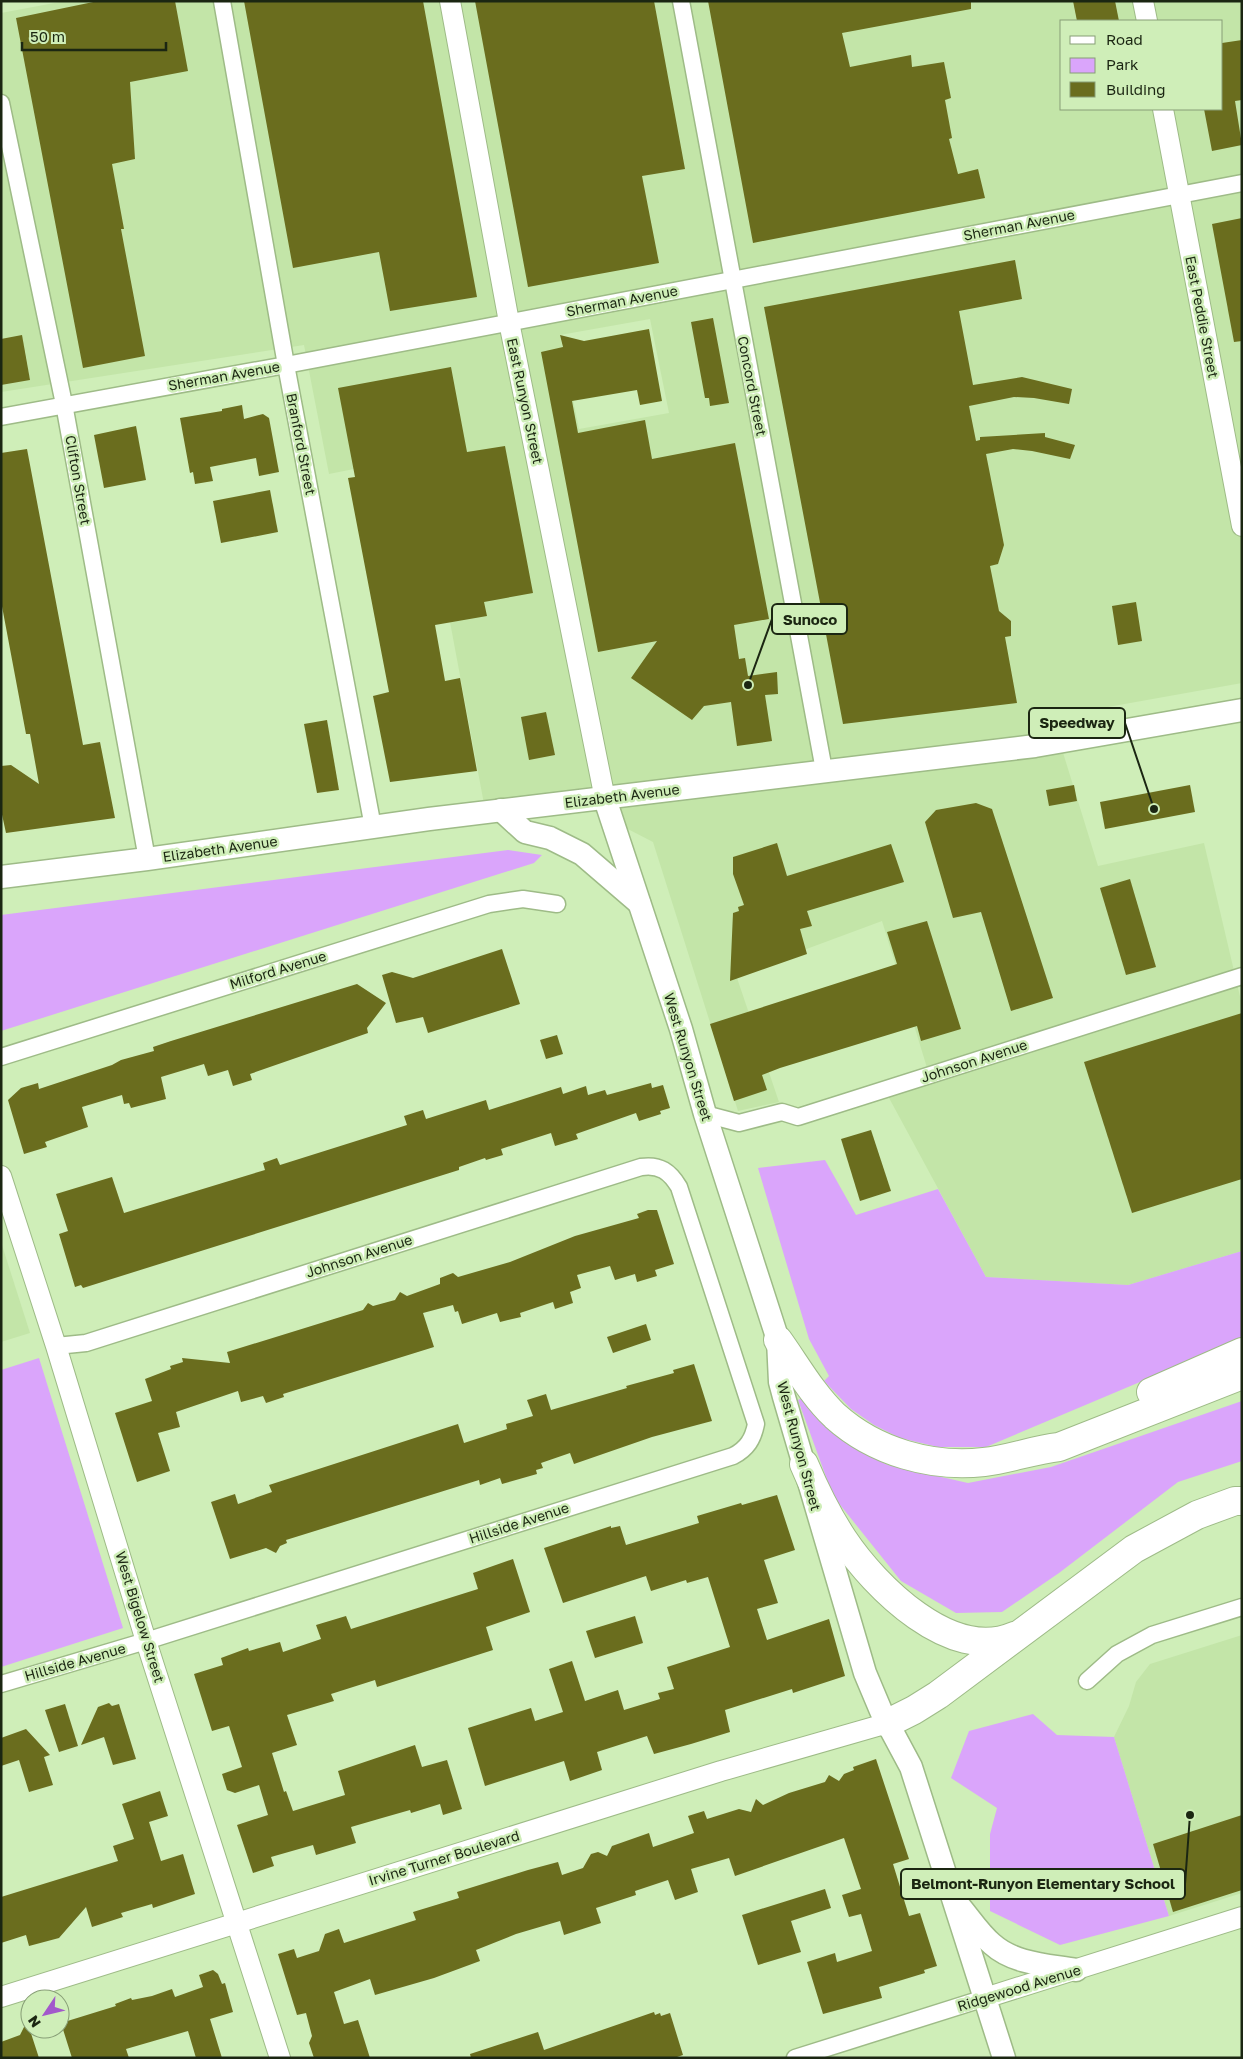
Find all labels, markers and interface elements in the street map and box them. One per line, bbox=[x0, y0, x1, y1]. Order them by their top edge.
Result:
scale bar bbox=[22, 20, 166, 52]
legend bbox=[1060, 20, 1223, 110]
text: 50 m bbox=[30, 27, 65, 45]
text: Road bbox=[1106, 30, 1143, 48]
text: Park bbox=[1106, 55, 1139, 73]
text: Building bbox=[1106, 80, 1166, 98]
street label: Sherman Avenue bbox=[962, 205, 1076, 244]
street label: East Peddie Street bbox=[1182, 254, 1223, 379]
street label: Sherman Avenue bbox=[565, 281, 679, 320]
street label: Concord Street bbox=[734, 334, 771, 437]
street label: East Runyon Street bbox=[504, 336, 547, 465]
street label: Sherman Avenue bbox=[167, 357, 281, 394]
street label: Branford Street bbox=[283, 391, 320, 496]
street label: Clifton Street bbox=[62, 434, 95, 526]
callout: Sunoco bbox=[772, 604, 847, 634]
text: Sunoco bbox=[783, 610, 837, 628]
callout: Speedway bbox=[1029, 708, 1125, 738]
text: Speedway bbox=[1039, 713, 1115, 731]
street label: Elizabeth Avenue bbox=[563, 780, 680, 811]
street label: Elizabeth Avenue bbox=[161, 832, 278, 865]
street label: Milford Avenue bbox=[227, 947, 328, 992]
street label: West Runyon Street bbox=[661, 991, 716, 1123]
street label: Johnson Avenue bbox=[919, 1035, 1029, 1086]
street label: Johnson Avenue bbox=[304, 1230, 414, 1281]
street label: West Runyon Street bbox=[774, 1379, 825, 1512]
street label: Hillside Avenue bbox=[467, 1498, 571, 1547]
street label: West Bigelow Street bbox=[112, 1549, 169, 1684]
street label: Hillside Avenue bbox=[22, 1639, 127, 1684]
street label: Irvine Turner Boulevard bbox=[366, 1826, 521, 1889]
callout: Belmont-Runyon Elementary School bbox=[901, 1869, 1185, 1899]
text: Belmont-Runyon Elementary School bbox=[911, 1874, 1175, 1892]
street label: Ridgewood Avenue bbox=[955, 1961, 1083, 2014]
north arrow bbox=[20, 1989, 70, 2039]
text: N bbox=[24, 2013, 44, 2031]

